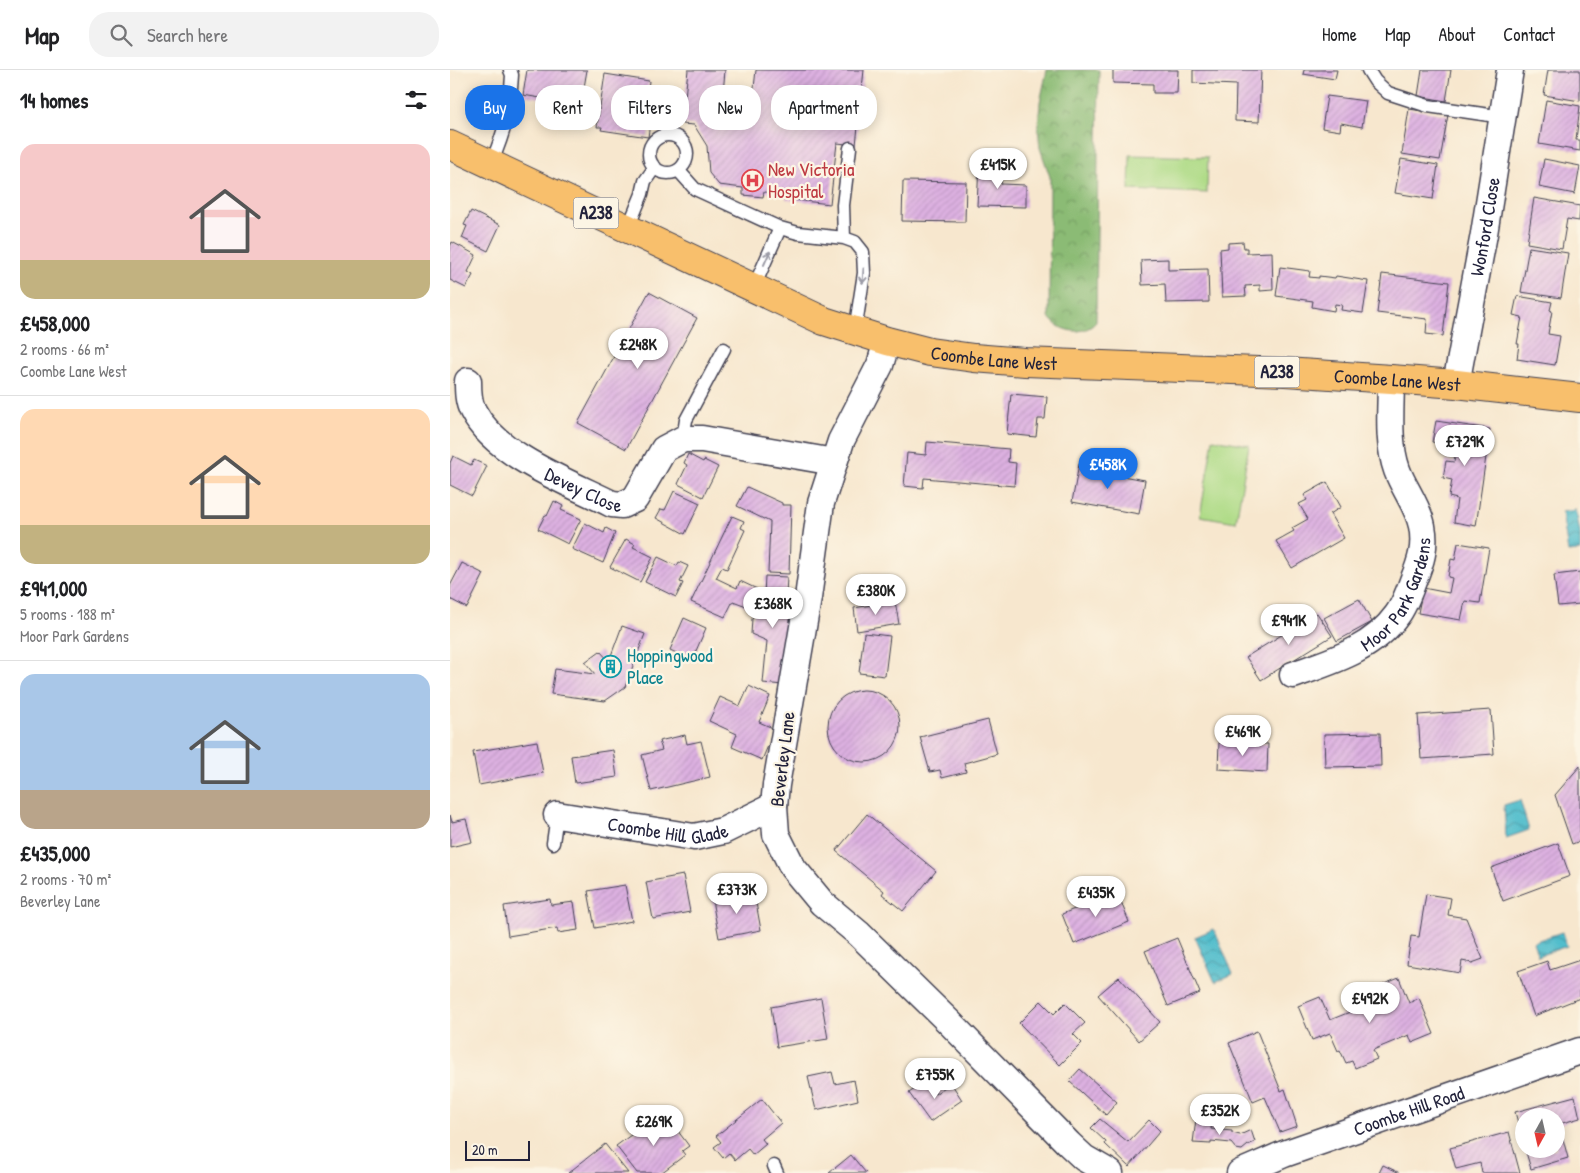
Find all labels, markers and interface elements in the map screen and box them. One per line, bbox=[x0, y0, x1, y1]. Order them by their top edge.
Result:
search box bbox=[89, 12, 439, 57]
text: Map bbox=[25, 19, 59, 51]
icon: search bbox=[107, 21, 135, 49]
text: Search here bbox=[147, 22, 228, 48]
text: Home bbox=[1322, 22, 1357, 47]
text: Map bbox=[1385, 22, 1410, 47]
text: About bbox=[1438, 22, 1475, 47]
text: Contact bbox=[1503, 22, 1555, 47]
chip: Buy bbox=[465, 85, 525, 130]
chip: Rent bbox=[535, 85, 601, 130]
chip: Filters bbox=[611, 85, 689, 130]
chip: New bbox=[699, 85, 761, 130]
chip: Apartment bbox=[771, 85, 877, 130]
text: 14 homes bbox=[20, 86, 88, 115]
icon: filters bbox=[402, 86, 430, 114]
pin: £415K bbox=[963, 148, 1033, 190]
text: £415K bbox=[980, 153, 1016, 175]
place label: New Victoria Hospital bbox=[768, 156, 855, 204]
hospital icon: New Victoria Hospital bbox=[740, 168, 764, 192]
street label: Wonford Close bbox=[1463, 175, 1506, 278]
icon: home bbox=[180, 176, 270, 266]
road number: A238 bbox=[574, 198, 618, 228]
one-way arrow bbox=[762, 251, 772, 266]
one-way arrow bbox=[859, 268, 868, 284]
text: £458,000 bbox=[20, 309, 90, 338]
pin: £248K bbox=[603, 328, 673, 370]
text: £248K bbox=[619, 333, 657, 355]
text: 2 rooms · 66 m² bbox=[20, 338, 109, 360]
street label: Coombe Lane West bbox=[929, 339, 1058, 376]
road number: A238 bbox=[1254, 356, 1300, 388]
text: Coombe Lane West bbox=[20, 360, 127, 382]
street label: Coombe Lane West bbox=[1333, 362, 1462, 397]
pin: £729K bbox=[1430, 424, 1500, 467]
text: £729K bbox=[1446, 430, 1484, 452]
icon: home bbox=[180, 442, 270, 532]
pin: £458K bbox=[1073, 448, 1143, 490]
text: £458K bbox=[1090, 453, 1126, 475]
street label: Devey Close bbox=[541, 461, 623, 518]
street label: Moor Park Gardens bbox=[1355, 537, 1436, 657]
text: £941,000 bbox=[20, 574, 87, 603]
pin: £380K bbox=[841, 574, 911, 616]
text: £380K bbox=[857, 579, 895, 601]
pin: £368K bbox=[738, 586, 808, 629]
text: £368K bbox=[754, 592, 792, 614]
text: 5 rooms · 188 m² bbox=[20, 603, 115, 625]
pin: £941K bbox=[1254, 604, 1324, 646]
text: £941K bbox=[1272, 609, 1306, 631]
text: Moor Park Gardens bbox=[20, 625, 129, 647]
place label: Hoppingwood Place bbox=[627, 642, 713, 690]
building icon: Hoppingwood Place bbox=[599, 654, 623, 678]
icon: home bbox=[180, 707, 270, 797]
street label: Beverley Lane bbox=[763, 710, 801, 808]
pin: £469K bbox=[1208, 714, 1278, 757]
text: £469K bbox=[1225, 720, 1261, 742]
street label: Coombe Hill Glade bbox=[606, 810, 733, 850]
text: £435,000 bbox=[20, 839, 90, 868]
text: 2 rooms · 70 m² bbox=[20, 868, 111, 890]
pin: £373K bbox=[702, 872, 772, 915]
pin: £435K bbox=[1061, 876, 1131, 918]
text: £373K bbox=[717, 878, 757, 900]
text: £435K bbox=[1077, 881, 1115, 903]
text: Beverley Lane bbox=[20, 890, 100, 912]
pin: £492K bbox=[1335, 982, 1405, 1024]
text: £492K bbox=[1352, 987, 1388, 1009]
pin: £755K bbox=[900, 1058, 970, 1100]
text: £755K bbox=[916, 1063, 954, 1085]
street label: Coombe Hill Road bbox=[1350, 1079, 1468, 1142]
pin: £352K bbox=[1185, 1094, 1255, 1136]
text: £352K bbox=[1201, 1099, 1239, 1121]
pin: £269K bbox=[619, 1104, 689, 1147]
north arrow bbox=[1515, 1108, 1565, 1158]
map controls bbox=[1515, 1108, 1565, 1158]
text: £269K bbox=[636, 1110, 672, 1132]
scale bar bbox=[465, 1138, 530, 1161]
text: 20 m bbox=[472, 1140, 498, 1159]

